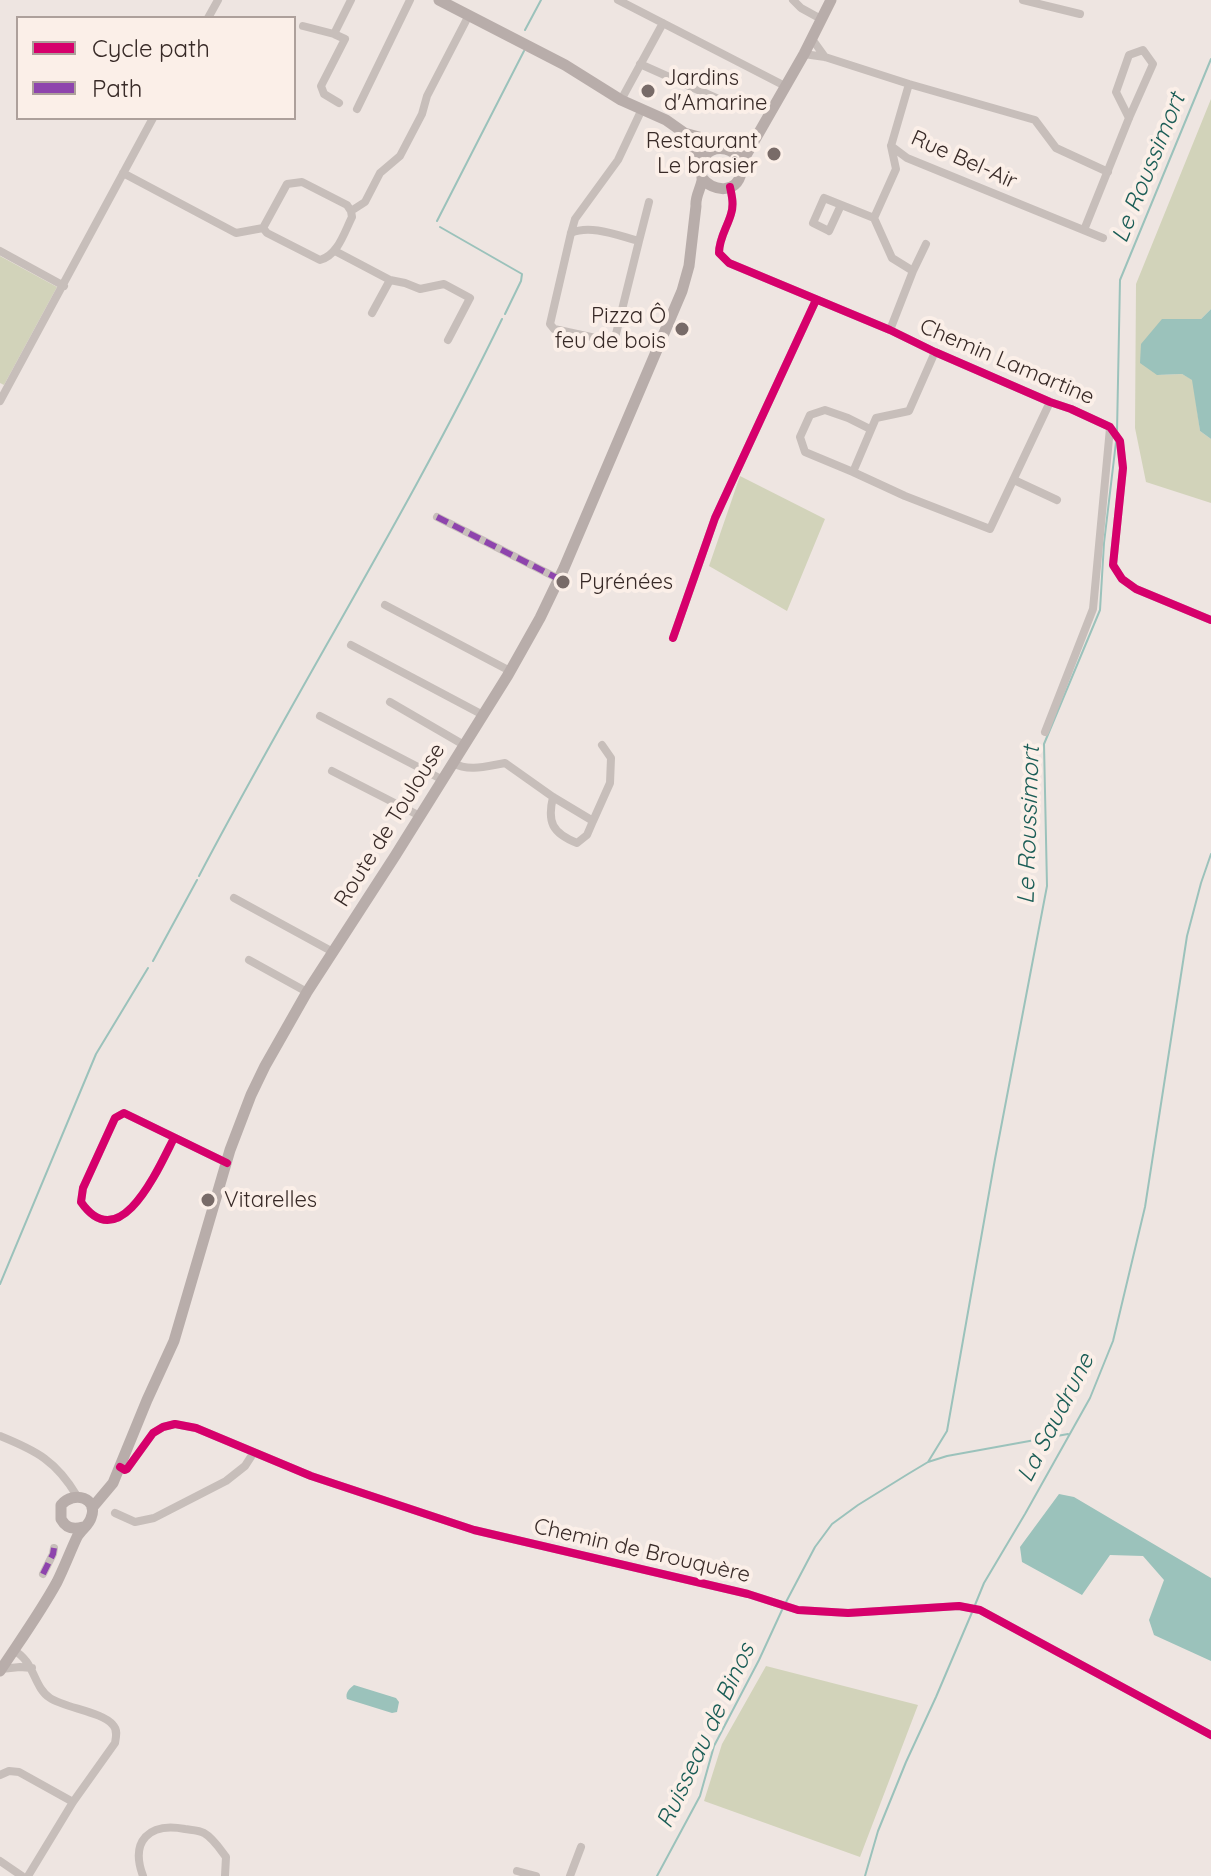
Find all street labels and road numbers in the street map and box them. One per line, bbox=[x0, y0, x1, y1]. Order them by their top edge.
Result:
street label: Rue Bel-Air bbox=[907, 125, 1021, 195]
street label: Chemin Lamartine bbox=[916, 313, 1098, 411]
street label: Route de Toulouse bbox=[329, 738, 451, 912]
street label: Chemin de Brouquère bbox=[531, 1513, 753, 1589]

